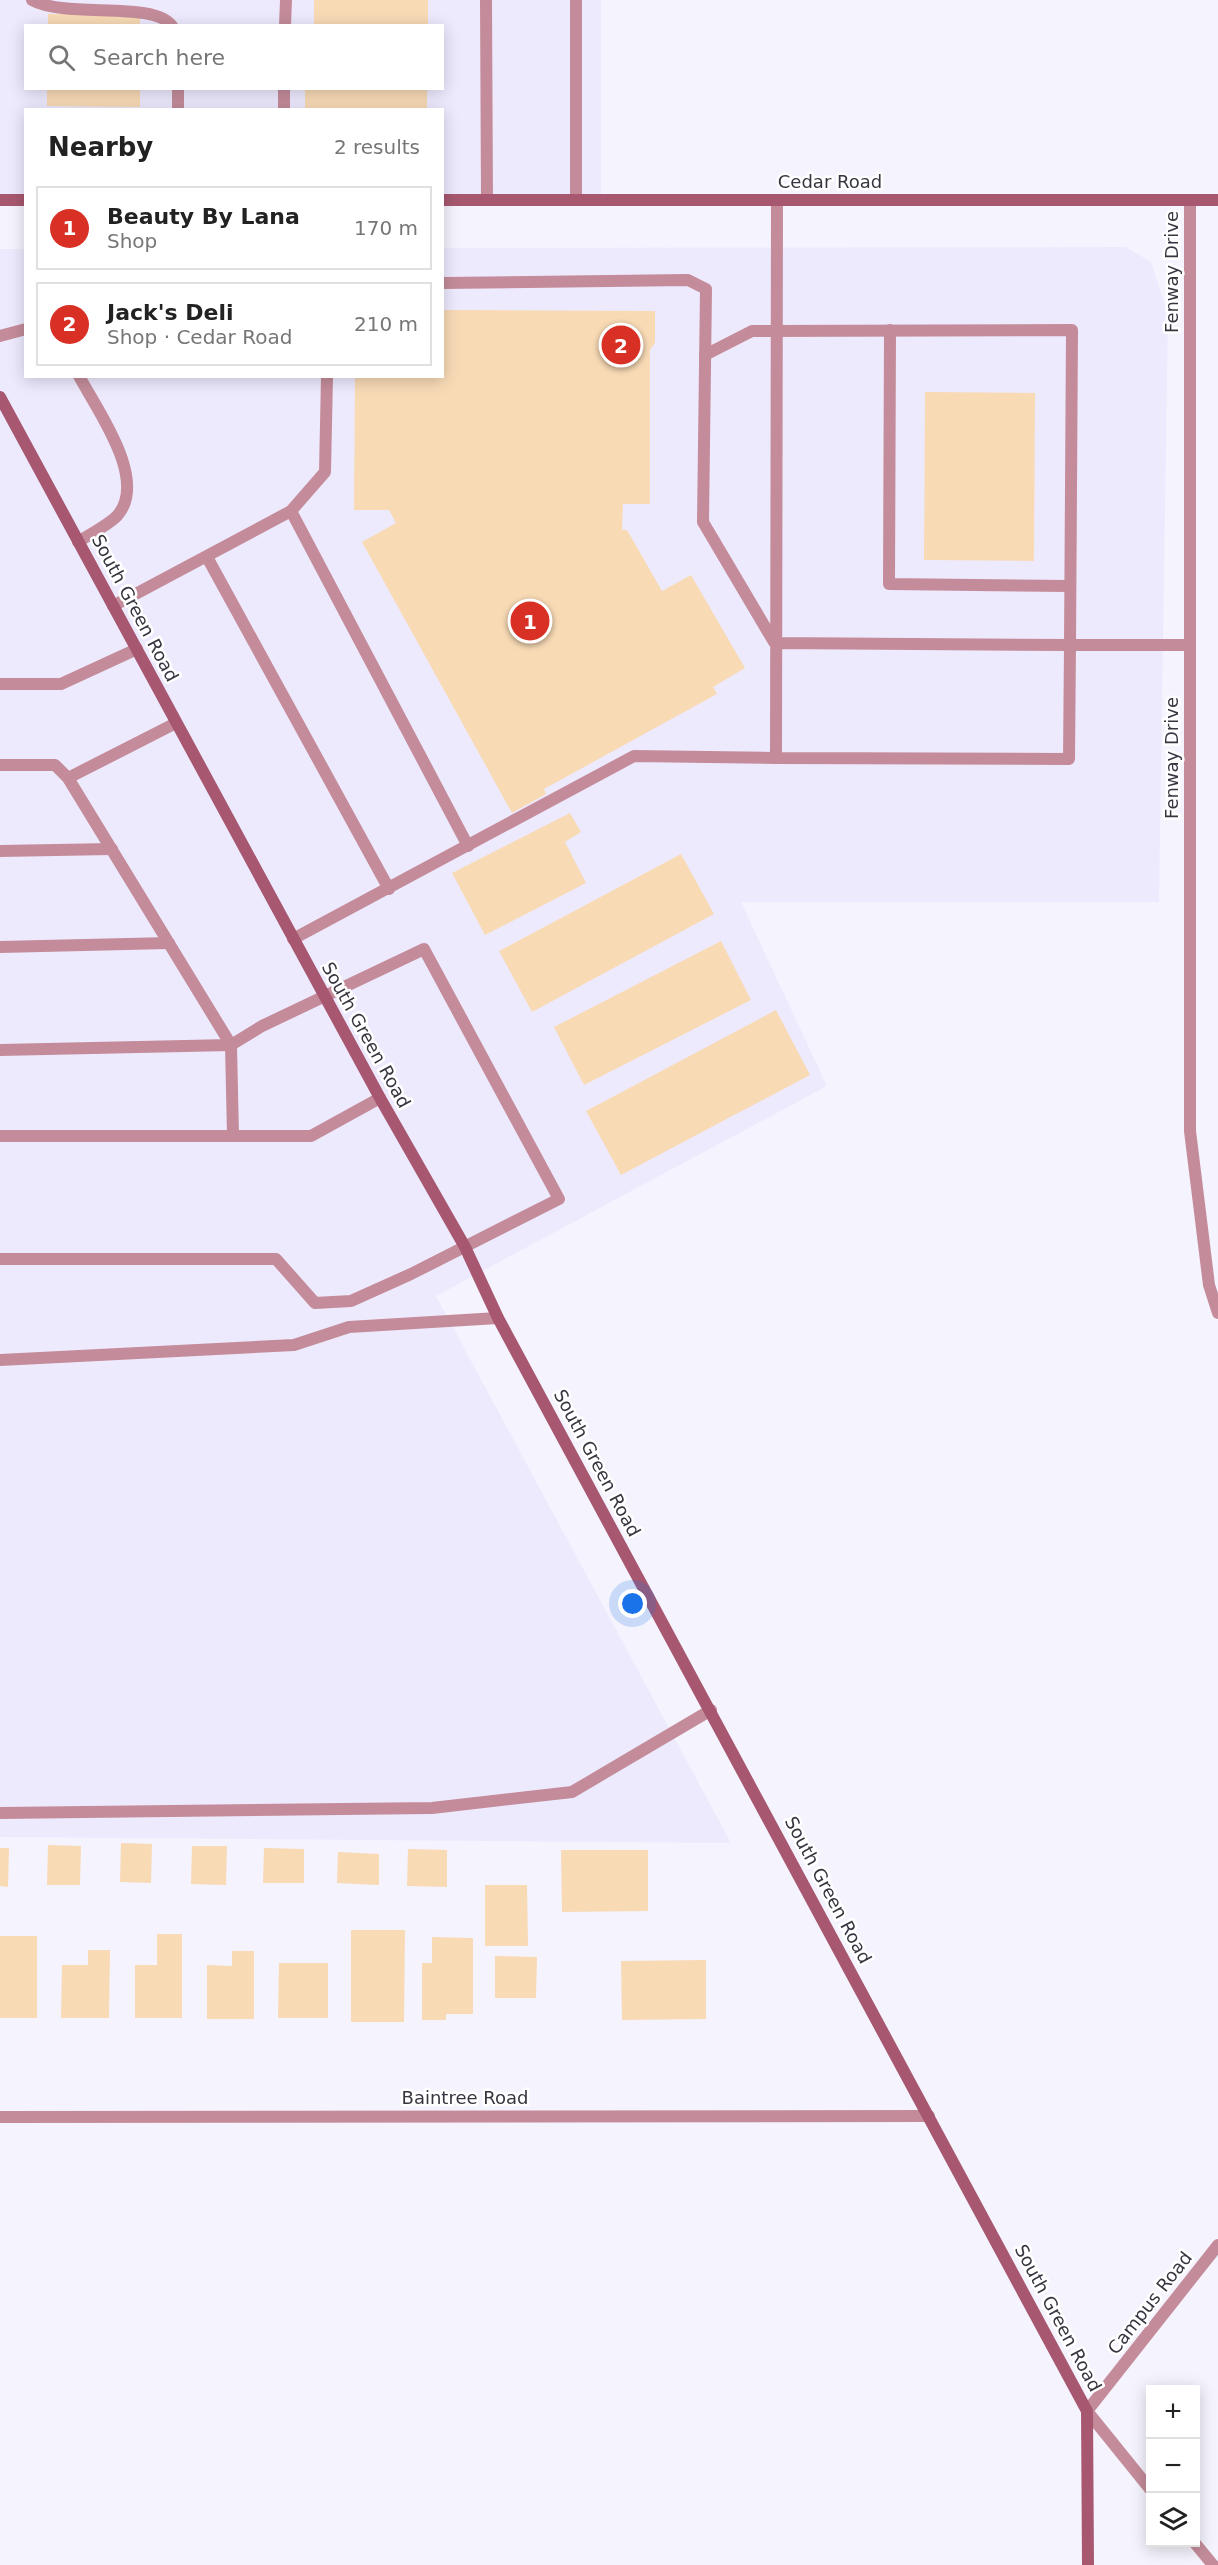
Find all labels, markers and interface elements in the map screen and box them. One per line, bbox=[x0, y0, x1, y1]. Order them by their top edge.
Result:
search box bbox=[24, 24, 444, 90]
icon: search bbox=[45, 41, 78, 74]
text: Search here bbox=[93, 45, 225, 70]
text: Nearby bbox=[48, 132, 153, 162]
text: 2 results bbox=[334, 135, 420, 159]
street label: Cedar Road bbox=[778, 171, 882, 192]
text: Beauty By Lana bbox=[107, 204, 300, 229]
street label: Fenway Drive bbox=[1161, 211, 1182, 333]
text: 1 bbox=[63, 216, 76, 240]
text: 170 m bbox=[354, 216, 418, 240]
text: Shop bbox=[107, 229, 157, 253]
text: Jack's Deli bbox=[107, 300, 233, 325]
text: 2 bbox=[63, 312, 76, 336]
text: 210 m bbox=[354, 312, 418, 336]
pin: 2 bbox=[602, 322, 640, 368]
text: Shop · Cedar Road bbox=[107, 325, 292, 349]
street label: South Green Road bbox=[88, 531, 183, 685]
pin: 1 bbox=[510, 598, 550, 644]
street label: Fenway Drive bbox=[1161, 697, 1182, 819]
street label: South Green Road bbox=[318, 958, 415, 1111]
street label: South Green Road bbox=[550, 1386, 645, 1540]
your location bbox=[618, 1589, 647, 1618]
street label: South Green Road bbox=[781, 1813, 876, 1967]
street label: Baintree Road bbox=[402, 2087, 528, 2108]
street label: South Green Road bbox=[1011, 2241, 1106, 2395]
street label: Campus Road bbox=[1103, 2247, 1196, 2358]
map controls bbox=[1146, 2385, 1200, 2547]
button: + bbox=[1146, 2385, 1200, 2439]
button: − bbox=[1146, 2439, 1200, 2493]
button: layers bbox=[1146, 2493, 1200, 2547]

